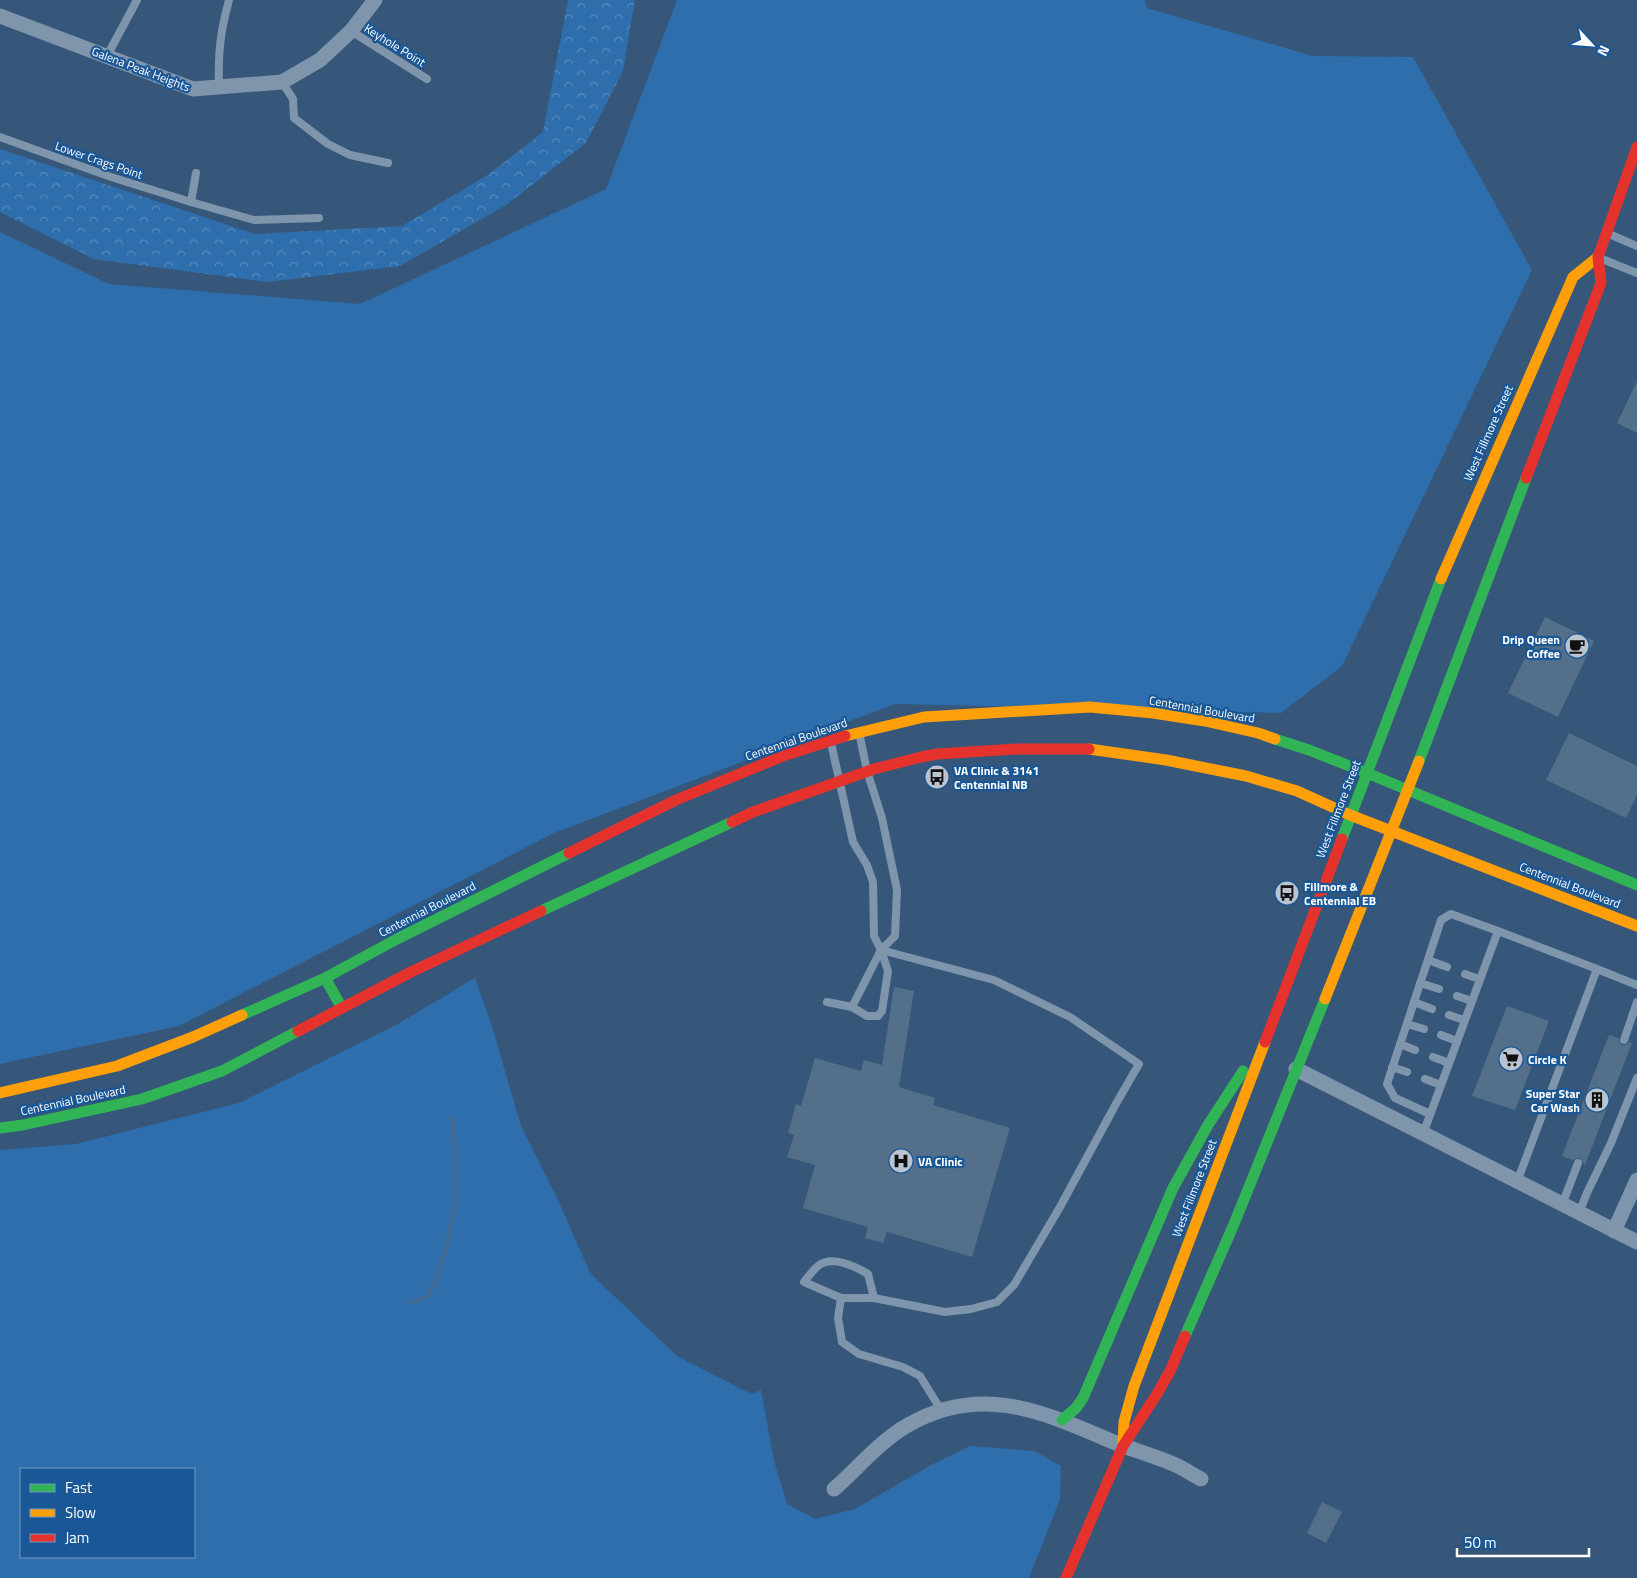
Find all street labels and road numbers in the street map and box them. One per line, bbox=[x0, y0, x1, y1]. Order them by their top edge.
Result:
street label: Keyhole Point bbox=[361, 19, 430, 72]
street label: Galena Peak Heights bbox=[89, 42, 193, 97]
street label: Lower Crags Point bbox=[53, 136, 146, 184]
street label: West Fillmore Street bbox=[1458, 381, 1518, 484]
street label: Centennial Boulevard bbox=[1148, 690, 1256, 728]
street label: Centennial Boulevard bbox=[742, 713, 850, 765]
street label: West Fillmore Street bbox=[1311, 757, 1366, 861]
street label: Centennial Boulevard bbox=[1517, 857, 1623, 913]
street label: Centennial Boulevard bbox=[375, 876, 479, 942]
street label: Centennial Boulevard bbox=[19, 1080, 127, 1120]
street label: West Fillmore Street bbox=[1167, 1136, 1222, 1240]

